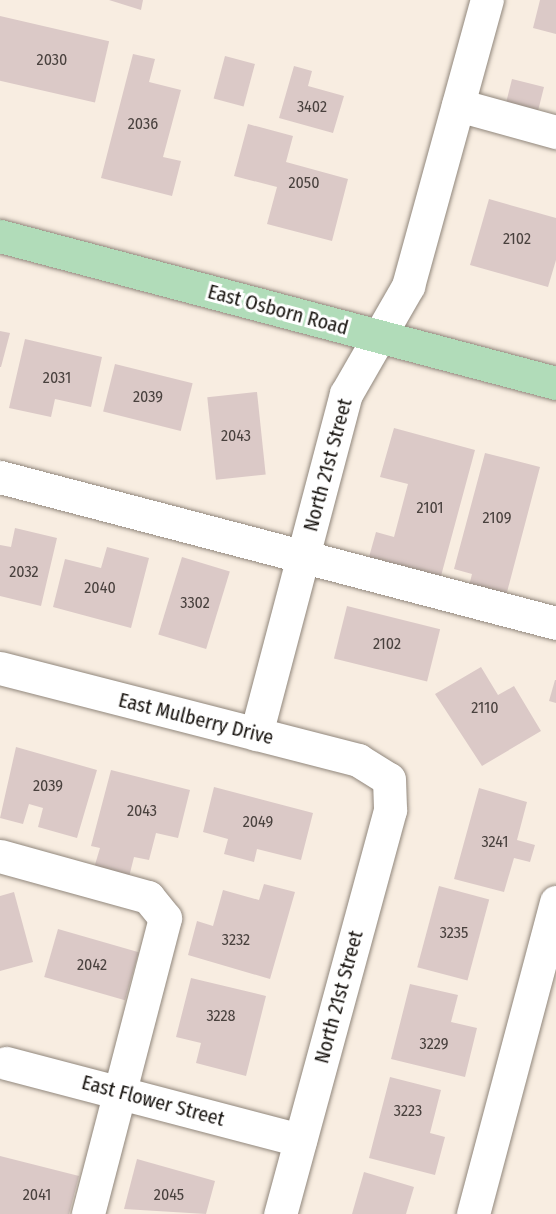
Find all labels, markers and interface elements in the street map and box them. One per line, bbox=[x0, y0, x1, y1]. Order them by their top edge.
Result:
house number: 2030 bbox=[37, 50, 67, 70]
house number: 3402 bbox=[297, 97, 327, 117]
house number: 2036 bbox=[128, 114, 158, 134]
house number: 2050 bbox=[288, 173, 320, 193]
house number: 2102 bbox=[503, 229, 531, 249]
street label: East Osborn Road bbox=[205, 280, 351, 340]
house number: 2031 bbox=[43, 368, 71, 388]
house number: 2039 bbox=[133, 387, 163, 407]
street label: North 21st Street bbox=[299, 396, 357, 534]
house number: 2043 bbox=[221, 426, 251, 446]
house number: 2101 bbox=[416, 498, 444, 518]
house number: 2109 bbox=[483, 508, 511, 528]
house number: 2032 bbox=[9, 562, 39, 582]
house number: 2040 bbox=[84, 578, 116, 598]
house number: 3302 bbox=[180, 593, 210, 613]
house number: 2102 bbox=[373, 634, 401, 654]
street label: East Mulberry Drive bbox=[116, 688, 276, 750]
house number: 2110 bbox=[471, 698, 499, 718]
house number: 2039 bbox=[33, 776, 63, 796]
house number: 2043 bbox=[127, 801, 157, 821]
house number: 2049 bbox=[243, 812, 273, 832]
house number: 3241 bbox=[482, 832, 508, 852]
house number: 3235 bbox=[440, 923, 468, 943]
street label: North 21st Street bbox=[310, 928, 368, 1066]
house number: 3232 bbox=[222, 930, 250, 950]
house number: 2042 bbox=[77, 955, 107, 975]
house number: 3228 bbox=[206, 1006, 236, 1026]
house number: 3229 bbox=[420, 1034, 448, 1054]
street label: East Flower Street bbox=[79, 1070, 227, 1132]
house number: 3223 bbox=[394, 1101, 422, 1121]
house number: 2041 bbox=[23, 1185, 51, 1205]
house number: 2045 bbox=[154, 1185, 184, 1205]

